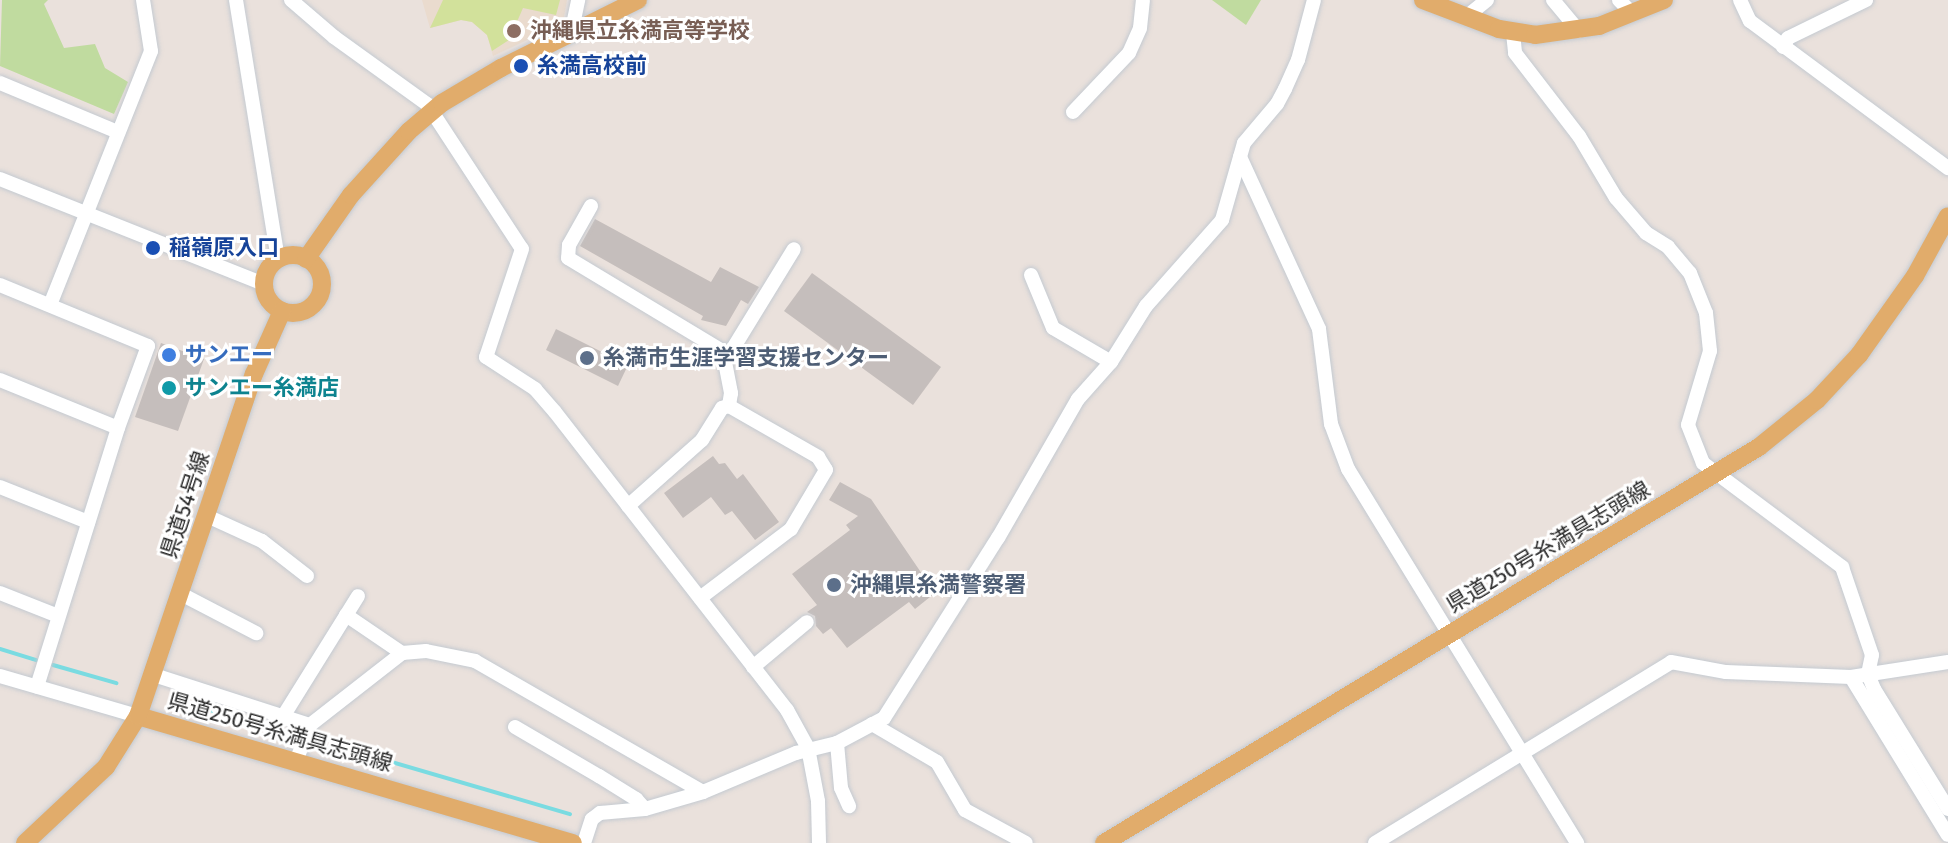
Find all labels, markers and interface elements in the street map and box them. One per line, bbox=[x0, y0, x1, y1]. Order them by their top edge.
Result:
place label: 沖縄県立糸満高等学校 bbox=[530, 18, 750, 44]
marker: 沖縄県立糸満高等学校 bbox=[505, 22, 523, 40]
place label: 糸満高校前 bbox=[537, 53, 647, 79]
marker: 糸満高校前 bbox=[512, 57, 530, 75]
place label: 稲嶺原入口 bbox=[169, 235, 279, 261]
marker: 稲嶺原入口 bbox=[144, 239, 162, 257]
place label: サンエー bbox=[185, 342, 273, 368]
place label: 糸満市生涯学習支援センター bbox=[603, 345, 889, 371]
marker: サンエー bbox=[160, 346, 178, 364]
marker: 糸満市生涯学習支援センター bbox=[578, 349, 596, 367]
place label: サンエー糸満店 bbox=[185, 375, 339, 401]
marker: サンエー糸満店 bbox=[160, 379, 178, 397]
street label: 県道54号線 bbox=[155, 448, 215, 562]
street label: 県道250号糸満具志頭線 bbox=[1442, 476, 1654, 618]
place label: 沖縄県糸満警察署 bbox=[850, 572, 1026, 598]
marker: 沖縄県糸満警察署 bbox=[825, 576, 843, 594]
street label: 県道250号糸満具志頭線 bbox=[165, 687, 395, 777]

